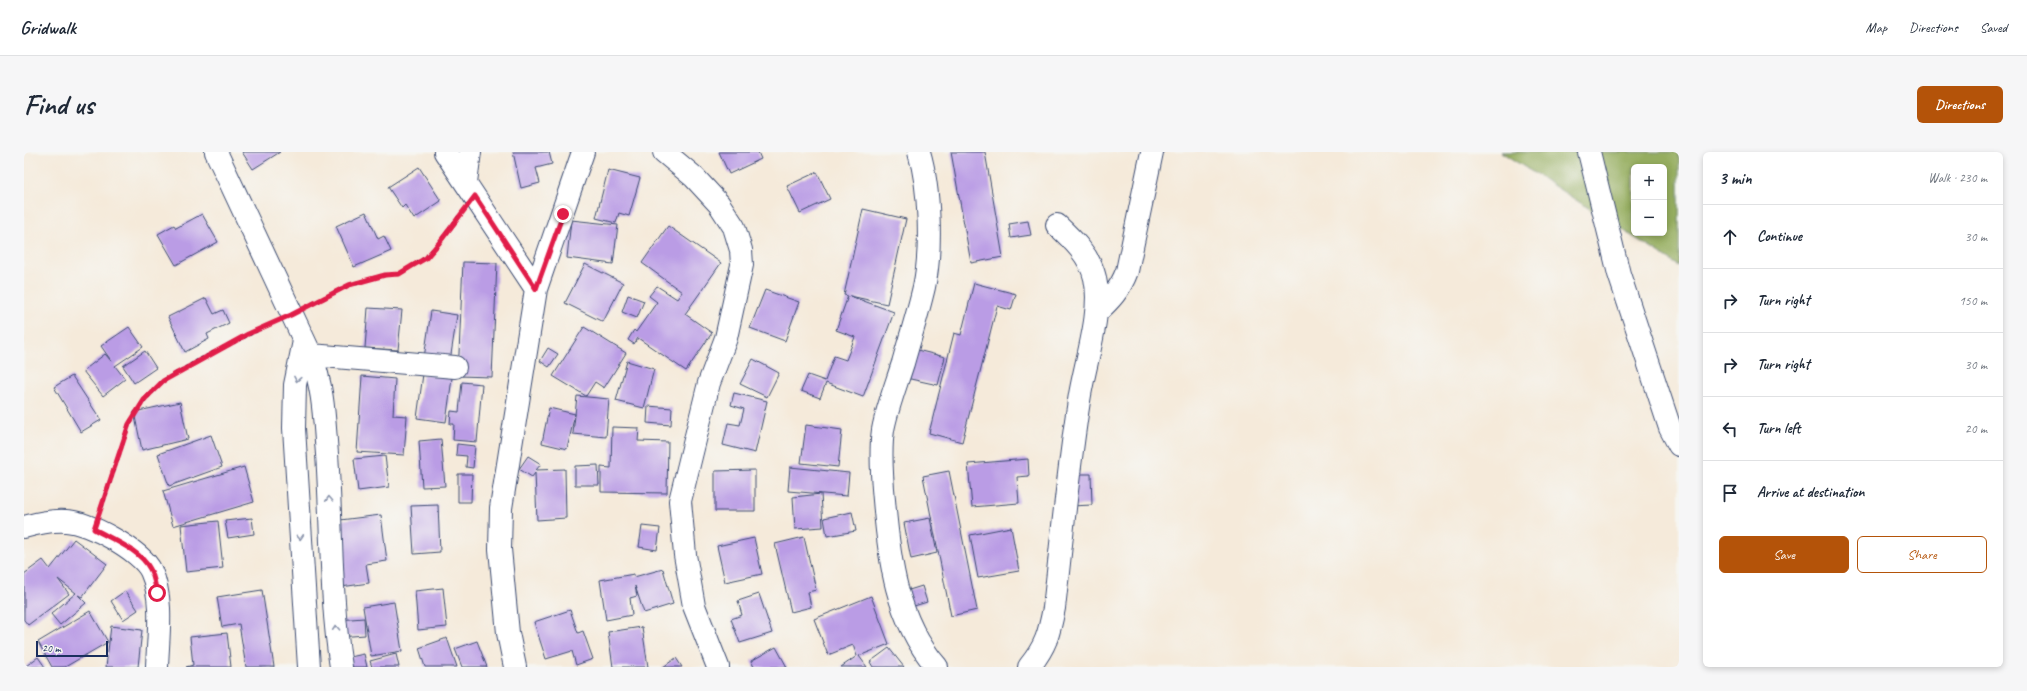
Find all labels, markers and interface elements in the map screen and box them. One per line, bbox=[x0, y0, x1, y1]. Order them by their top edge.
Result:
text: Gridwalk bbox=[20, 16, 76, 40]
text: Map bbox=[1866, 19, 1887, 36]
text: Directions bbox=[1909, 19, 1958, 36]
text: Saved bbox=[1980, 19, 2007, 36]
button: Directions bbox=[1917, 86, 2003, 123]
text: Find us bbox=[24, 87, 94, 122]
map controls bbox=[1631, 164, 1667, 236]
button: + bbox=[1631, 164, 1667, 200]
text: 3 min bbox=[1719, 168, 1752, 189]
text: Walk · 230 m bbox=[1928, 170, 1987, 186]
button: − bbox=[1631, 200, 1667, 236]
route end bbox=[554, 205, 572, 223]
icon: ahead bbox=[1719, 226, 1741, 248]
text: Continue bbox=[1757, 227, 1802, 246]
text: 30 m bbox=[1965, 229, 1987, 245]
icon: right bbox=[1719, 290, 1741, 312]
text: Turn right bbox=[1757, 291, 1810, 310]
text: 150 m bbox=[1959, 293, 1987, 309]
icon: right bbox=[1719, 354, 1741, 376]
text: Turn right bbox=[1757, 355, 1810, 374]
text: 30 m bbox=[1965, 357, 1987, 373]
one-way arrow bbox=[293, 376, 301, 382]
icon: left bbox=[1719, 418, 1741, 440]
text: Turn left bbox=[1757, 419, 1800, 438]
text: 20 m bbox=[1965, 421, 1987, 437]
icon: arrive bbox=[1719, 482, 1741, 504]
text: Arrive at destination bbox=[1757, 483, 1864, 502]
one-way arrow bbox=[325, 496, 334, 502]
one-way arrow bbox=[295, 534, 304, 540]
button: Save bbox=[1719, 536, 1849, 573]
button: Share bbox=[1857, 536, 1987, 573]
route start bbox=[148, 584, 166, 602]
one-way arrow bbox=[331, 625, 340, 631]
scale bar bbox=[36, 639, 108, 658]
text: 20 m bbox=[42, 641, 61, 655]

